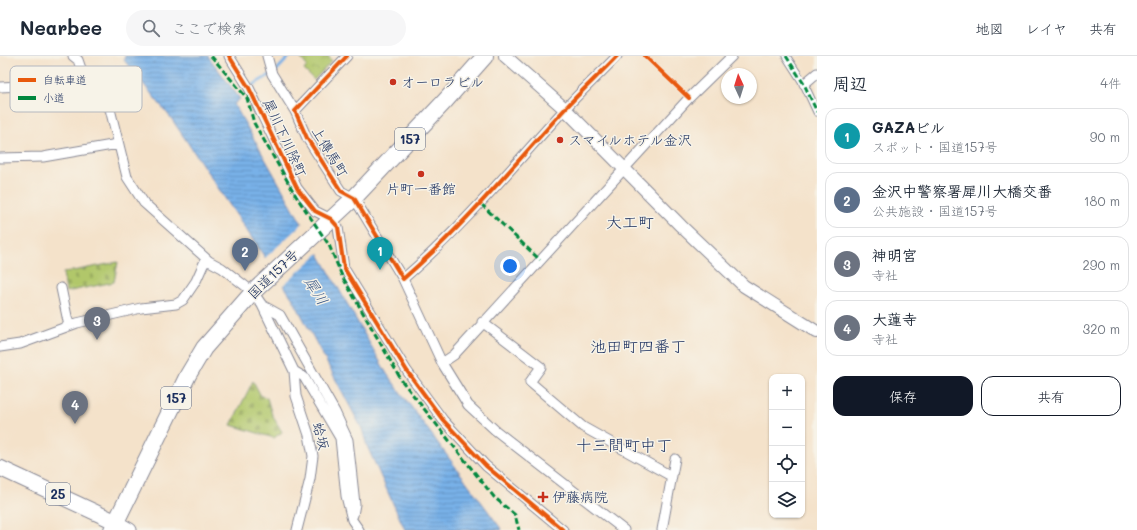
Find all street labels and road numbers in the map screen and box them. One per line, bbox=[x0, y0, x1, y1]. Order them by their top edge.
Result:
street label: 犀川下川除町 bbox=[259, 96, 312, 180]
street label: 上傳馬町 bbox=[308, 123, 353, 181]
road number: 157 bbox=[395, 128, 425, 150]
street label: 国道157号 bbox=[243, 245, 302, 303]
road number: 157 bbox=[161, 387, 191, 409]
street label: 蛤坂 bbox=[309, 420, 334, 452]
road number: 25 bbox=[46, 483, 70, 505]

